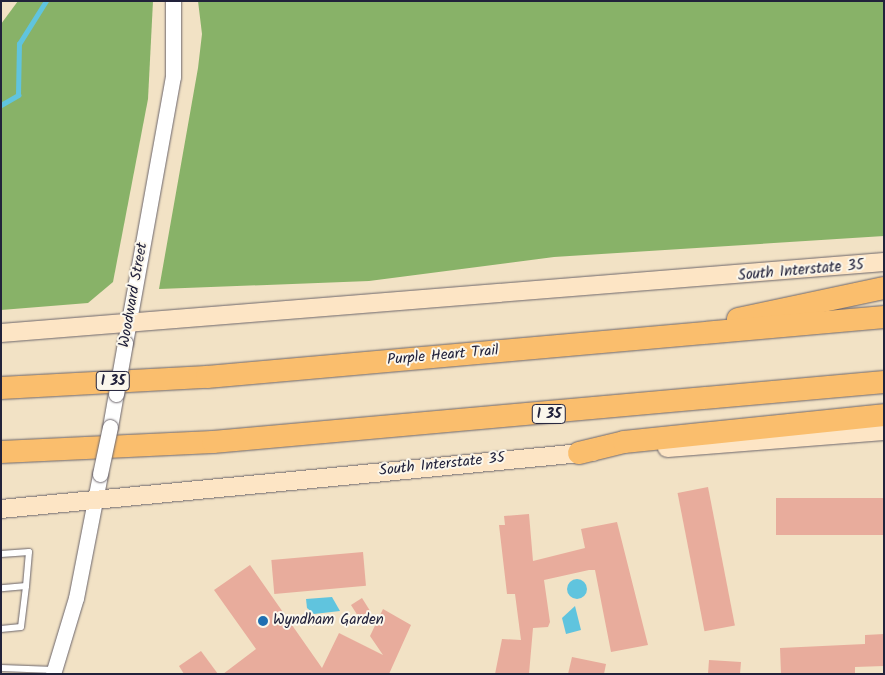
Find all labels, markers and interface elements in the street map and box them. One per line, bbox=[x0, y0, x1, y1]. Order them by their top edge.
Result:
street label: Woodward Street bbox=[116, 241, 152, 349]
street label: South Interstate 35 bbox=[737, 257, 865, 285]
street label: Purple Heart Trail bbox=[387, 342, 499, 370]
road number: I 35 bbox=[96, 370, 130, 392]
road number: I 35 bbox=[532, 402, 566, 426]
street label: South Interstate 35 bbox=[378, 449, 506, 481]
place label: Wyndham Garden bbox=[273, 612, 384, 630]
marker: Wyndham Garden bbox=[257, 615, 269, 627]

